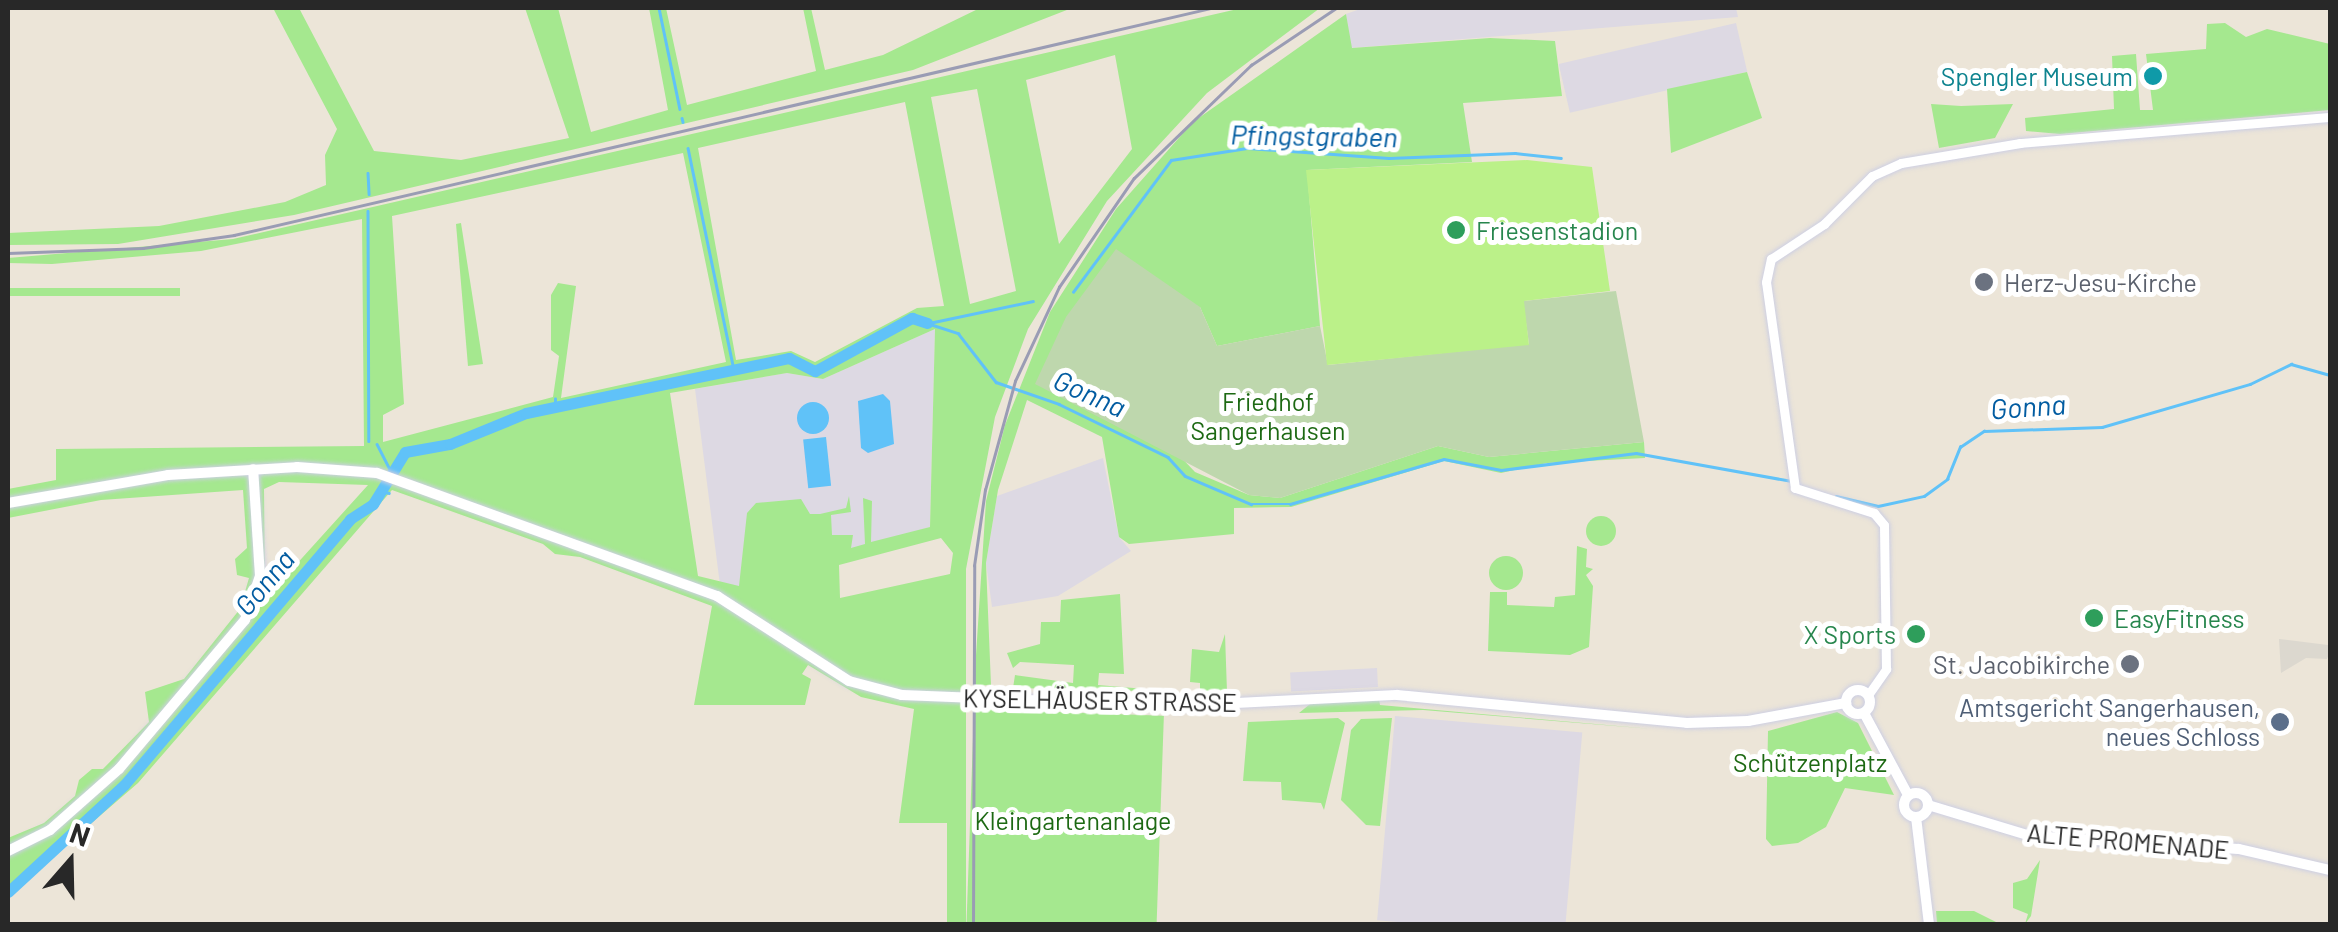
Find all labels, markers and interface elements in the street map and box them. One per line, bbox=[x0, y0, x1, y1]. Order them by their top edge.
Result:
place label: Spengler Museum bbox=[1941, 61, 2133, 91]
marker: Spengler Museum bbox=[2142, 65, 2164, 87]
water label: Pfingstgraben bbox=[1230, 117, 1398, 153]
place label: Friesenstadion bbox=[1476, 215, 1638, 245]
marker: Friesenstadion bbox=[1445, 219, 1467, 241]
place label: Herz-Jesu-Kirche bbox=[2004, 267, 2197, 297]
marker: Herz-Jesu-Kirche bbox=[1973, 271, 1995, 293]
water label: Gonna bbox=[1049, 362, 1131, 424]
park label: Friedhof Sangerhausen bbox=[1190, 387, 1346, 446]
water label: Gonna bbox=[1989, 387, 2067, 425]
water label: Gonna bbox=[227, 542, 301, 622]
place label: EasyFitness bbox=[2114, 603, 2244, 633]
marker: EasyFitness bbox=[2083, 607, 2105, 629]
place label: X Sports bbox=[1804, 619, 1896, 649]
marker: X Sports bbox=[1905, 623, 1927, 645]
place label: St. Jacobikirche bbox=[1933, 649, 2110, 679]
marker: St. Jacobikirche bbox=[2119, 653, 2141, 675]
street label: KYSELHÄUSER STRASSE bbox=[963, 683, 1237, 717]
place label: Amtsgericht Sangerhausen, neues Schloss bbox=[1959, 693, 2260, 752]
marker: Amtsgericht Sangerhausen, neues Schloss bbox=[2269, 711, 2291, 733]
park label: Schützenplatz bbox=[1733, 747, 1887, 777]
park label: Kleingartenanlage bbox=[975, 805, 1171, 835]
north arrow bbox=[20, 812, 120, 912]
text: N bbox=[66, 815, 95, 853]
street label: ALTE PROMENADE bbox=[2026, 817, 2230, 865]

